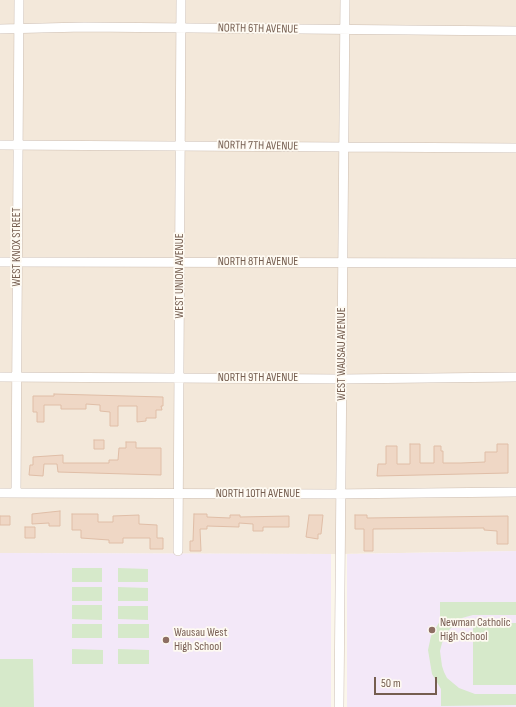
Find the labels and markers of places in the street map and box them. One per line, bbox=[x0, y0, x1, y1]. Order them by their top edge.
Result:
place label: Newman Catholic High School bbox=[440, 616, 511, 644]
marker: Newman Catholic High School bbox=[427, 625, 437, 635]
place label: Wausau West High School bbox=[174, 626, 227, 654]
marker: Wausau West High School bbox=[161, 635, 171, 645]

